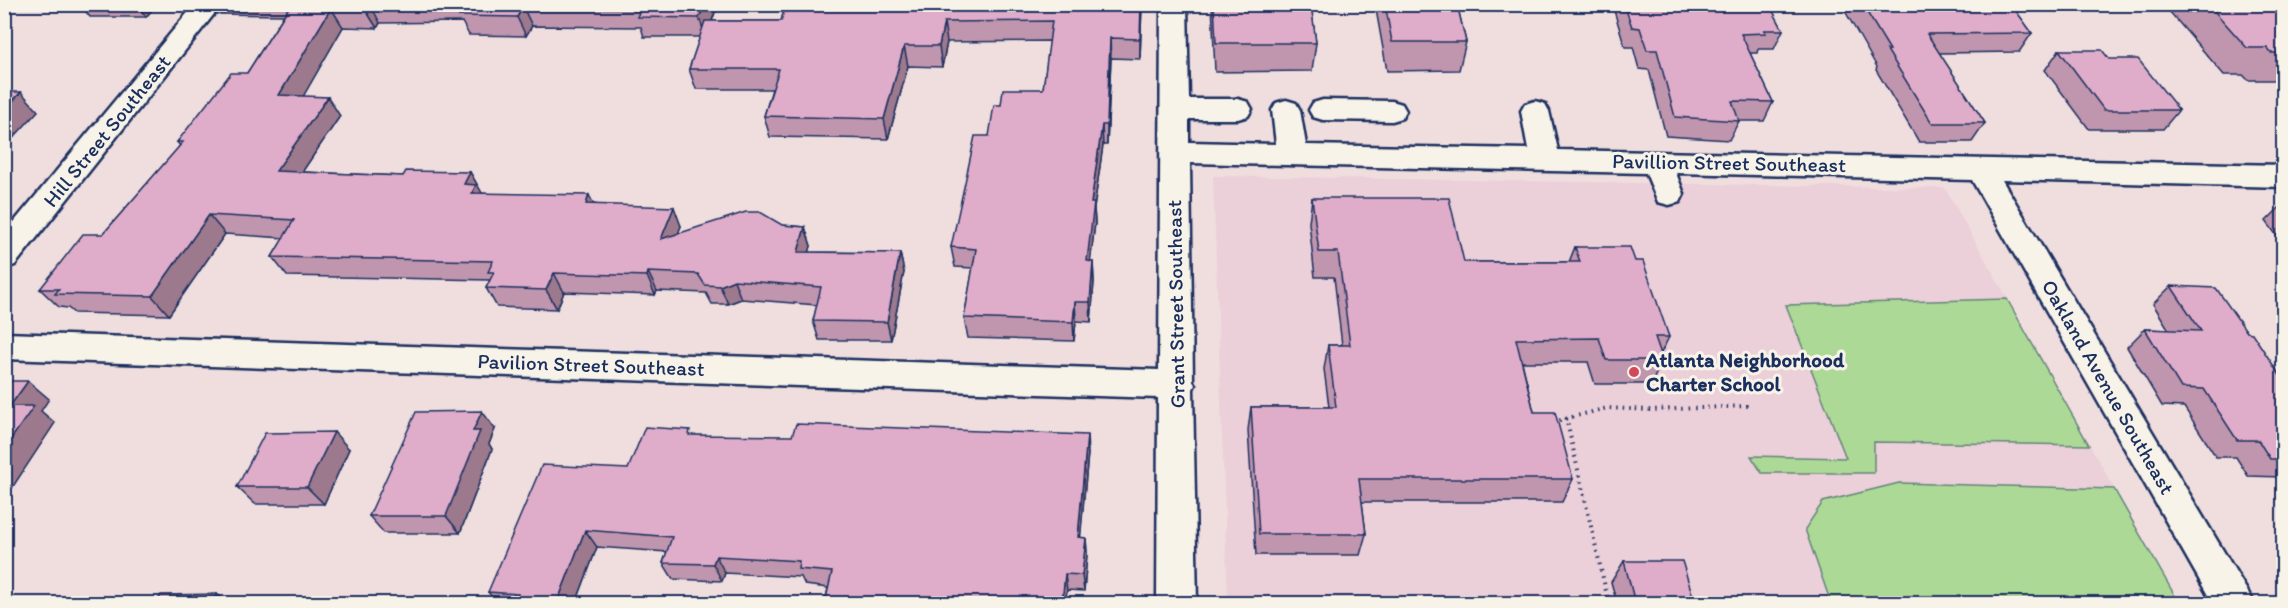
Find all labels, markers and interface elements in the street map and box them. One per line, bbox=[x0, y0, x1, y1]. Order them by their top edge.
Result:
street label: Hill Street Southeast bbox=[38, 49, 176, 212]
street label: Pavillion Street Southeast bbox=[1612, 148, 1846, 177]
street label: Grant Street Southeast bbox=[1161, 199, 1190, 409]
street label: Oakland Avenue Southeast bbox=[2037, 275, 2180, 499]
place label: Atlanta Neighborhood Charter School bbox=[1645, 347, 1845, 396]
street label: Pavilion Street Southeast bbox=[477, 348, 705, 381]
marker: Atlanta Neighborhood Charter School bbox=[1627, 365, 1641, 379]

